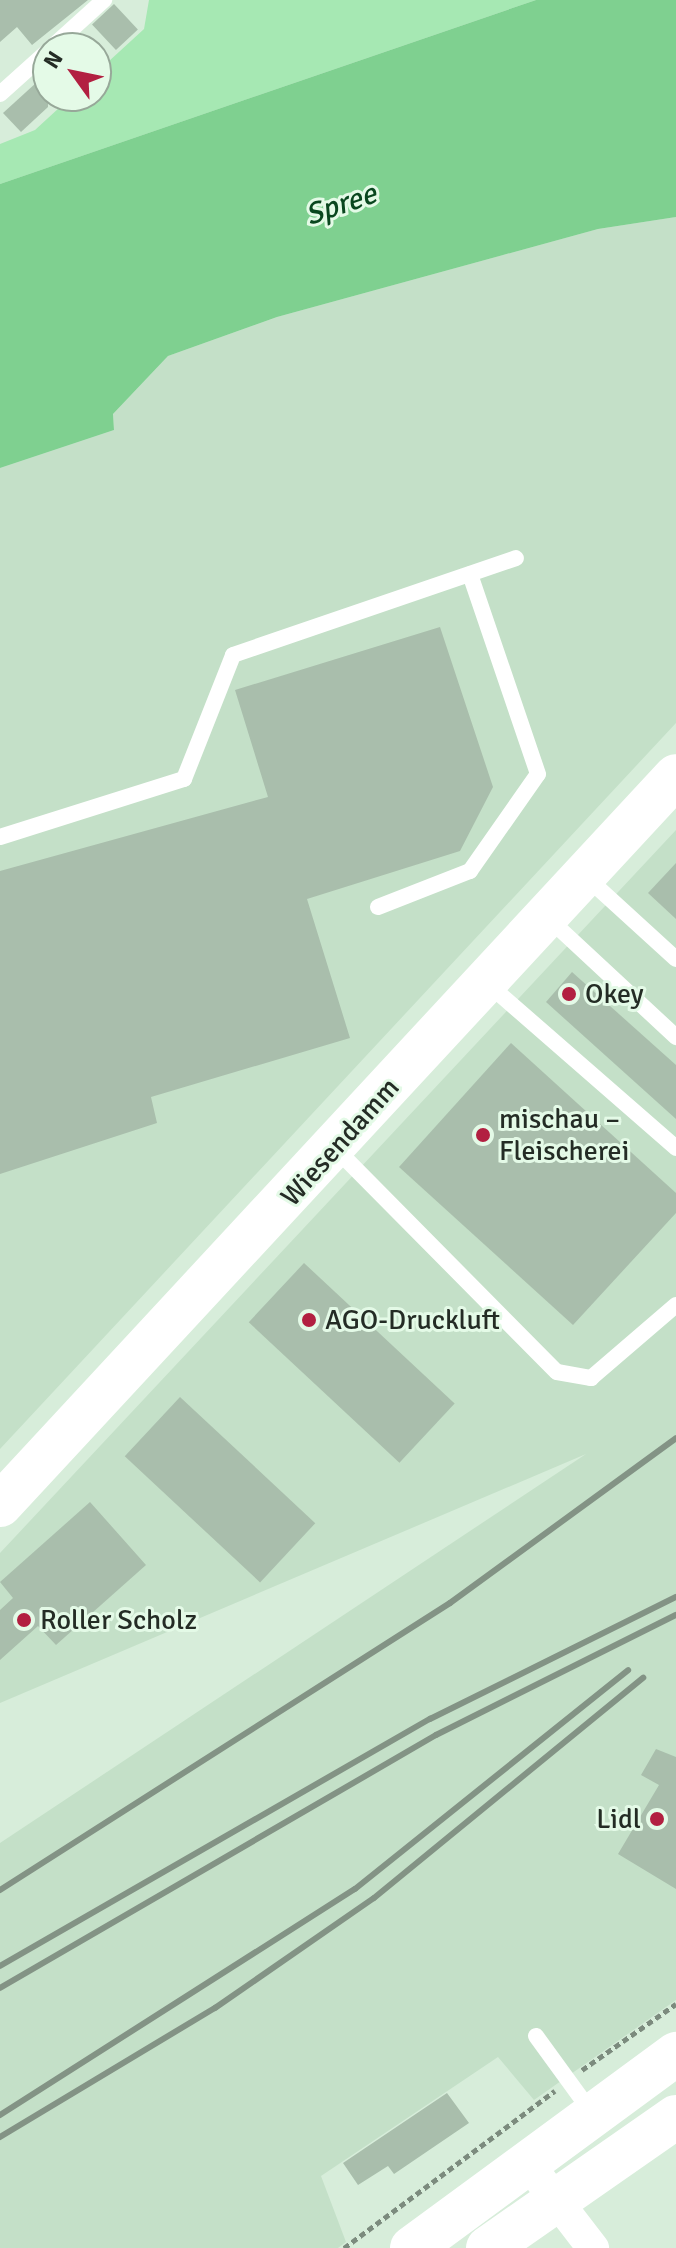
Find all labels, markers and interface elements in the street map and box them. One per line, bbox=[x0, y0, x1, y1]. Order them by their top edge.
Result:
north arrow bbox=[32, 32, 112, 112]
text: N bbox=[38, 46, 69, 74]
water label: Spree bbox=[301, 176, 381, 234]
place label: Okey bbox=[585, 977, 644, 1011]
marker: Okey bbox=[560, 985, 578, 1003]
street label: Wiesendamm bbox=[274, 1071, 406, 1213]
place label: mischau – Fleischerei bbox=[499, 1102, 629, 1168]
marker: mischau – Fleischerei bbox=[474, 1126, 492, 1144]
place label: AGO-Druckluft bbox=[325, 1303, 500, 1337]
marker: AGO-Druckluft bbox=[300, 1311, 318, 1329]
place label: Roller Scholz bbox=[40, 1603, 197, 1637]
marker: Roller Scholz bbox=[15, 1611, 33, 1629]
place label: Lidl bbox=[596, 1802, 641, 1836]
marker: Lidl bbox=[648, 1810, 666, 1828]

